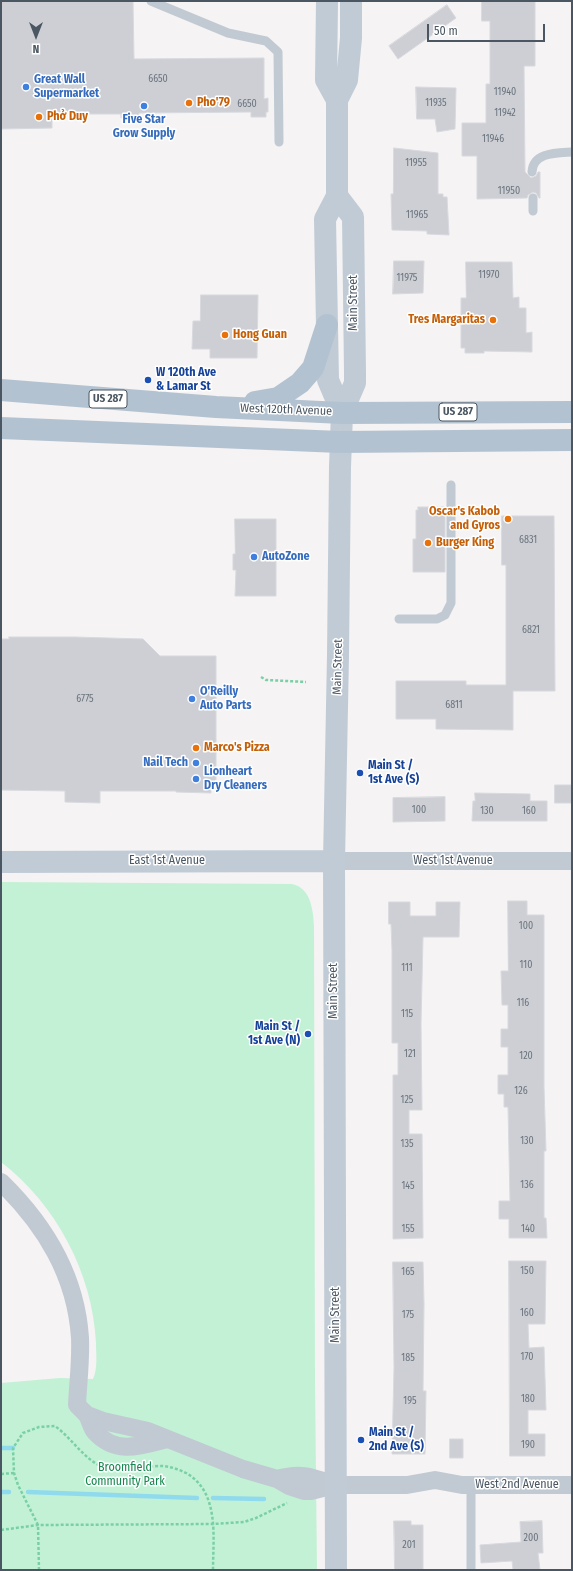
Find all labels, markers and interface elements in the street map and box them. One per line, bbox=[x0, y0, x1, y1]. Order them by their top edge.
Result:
north arrow bbox=[16, 16, 56, 56]
scale bar bbox=[429, 16, 547, 42]
text: 50 m bbox=[434, 24, 458, 38]
text: N bbox=[33, 42, 39, 55]
place label: Great Wall Supermarket bbox=[34, 73, 99, 101]
house number: 6650 bbox=[148, 73, 168, 85]
marker: Great Wall Supermarket bbox=[21, 82, 31, 92]
house number: 11940 bbox=[494, 86, 516, 98]
place label: Pho'79 bbox=[197, 96, 230, 110]
house number: 11935 bbox=[425, 97, 447, 109]
marker: Pho'79 bbox=[184, 98, 194, 108]
house number: 6650 bbox=[237, 98, 257, 110]
marker: Five Star Grow Supply bbox=[139, 101, 149, 111]
house number: 11942 bbox=[494, 107, 516, 119]
place label: Phở Duy bbox=[47, 110, 88, 124]
marker: Phở Duy bbox=[34, 112, 44, 122]
place label: Five Star Grow Supply bbox=[113, 113, 175, 141]
house number: 11946 bbox=[482, 133, 504, 145]
house number: 11955 bbox=[405, 157, 427, 169]
house number: 11950 bbox=[498, 185, 520, 197]
house number: 11965 bbox=[406, 209, 428, 221]
house number: 11970 bbox=[478, 269, 500, 281]
house number: 11975 bbox=[397, 272, 417, 284]
street label: Main Street bbox=[347, 275, 361, 331]
place label: Tres Margaritas bbox=[408, 313, 485, 327]
marker: Tres Margaritas bbox=[488, 315, 498, 325]
place label: Hong Guan bbox=[233, 328, 287, 342]
marker: Hong Guan bbox=[220, 330, 230, 340]
place label: W 120th Ave & Lamar St bbox=[156, 366, 216, 394]
marker: W 120th Ave & Lamar St bbox=[143, 375, 153, 385]
road number: US 287 bbox=[89, 390, 127, 408]
street label: West 120th Avenue bbox=[240, 401, 332, 419]
road number: US 287 bbox=[439, 403, 477, 421]
place label: Oscar's Kabob and Gyros bbox=[429, 505, 500, 533]
marker: Oscar's Kabob and Gyros bbox=[503, 514, 513, 524]
house number: 6831 bbox=[519, 534, 537, 546]
place label: Burger King bbox=[436, 536, 494, 550]
marker: Burger King bbox=[423, 538, 433, 548]
place label: AutoZone bbox=[262, 550, 310, 564]
marker: AutoZone bbox=[249, 552, 259, 562]
house number: 6821 bbox=[522, 624, 540, 636]
street label: Main Street bbox=[330, 639, 346, 695]
place label: O'Reilly Auto Parts bbox=[200, 685, 251, 713]
house number: 6775 bbox=[76, 693, 94, 705]
marker: O'Reilly Auto Parts bbox=[187, 694, 197, 704]
house number: 6811 bbox=[445, 699, 463, 711]
place label: Marco's Pizza bbox=[204, 741, 270, 755]
marker: Marco's Pizza bbox=[191, 743, 201, 753]
place label: Nail Tech bbox=[143, 756, 188, 770]
marker: Nail Tech bbox=[191, 758, 201, 768]
place label: Main St / 1st Ave (S) bbox=[368, 759, 419, 787]
place label: Lionheart Dry Cleaners bbox=[204, 765, 267, 793]
marker: Main St / 1st Ave (S) bbox=[355, 768, 365, 778]
marker: Lionheart Dry Cleaners bbox=[191, 774, 201, 784]
house number: 100 bbox=[412, 804, 426, 816]
house number: 130 bbox=[480, 805, 494, 817]
house number: 160 bbox=[522, 805, 536, 817]
street label: East 1st Avenue bbox=[129, 854, 205, 868]
street label: West 1st Avenue bbox=[413, 854, 493, 868]
house number: 100 bbox=[519, 920, 533, 932]
house number: 110 bbox=[520, 959, 532, 971]
house number: 111 bbox=[401, 962, 413, 974]
street label: Main Street bbox=[327, 963, 341, 1019]
house number: 116 bbox=[517, 997, 529, 1009]
house number: 115 bbox=[401, 1008, 413, 1020]
place label: Main St / 1st Ave (N) bbox=[248, 1020, 300, 1048]
marker: Main St / 1st Ave (N) bbox=[303, 1029, 313, 1039]
house number: 121 bbox=[404, 1048, 416, 1060]
house number: 120 bbox=[519, 1050, 533, 1062]
house number: 126 bbox=[514, 1085, 528, 1097]
house number: 125 bbox=[401, 1094, 413, 1106]
house number: 130 bbox=[520, 1135, 534, 1147]
house number: 135 bbox=[401, 1138, 413, 1150]
house number: 136 bbox=[520, 1179, 534, 1191]
house number: 145 bbox=[401, 1180, 415, 1192]
house number: 155 bbox=[401, 1223, 415, 1235]
house number: 140 bbox=[521, 1223, 535, 1235]
house number: 150 bbox=[520, 1265, 534, 1277]
house number: 165 bbox=[401, 1266, 415, 1278]
street label: Main Street bbox=[329, 1287, 343, 1343]
house number: 160 bbox=[520, 1307, 534, 1319]
house number: 175 bbox=[402, 1309, 414, 1321]
house number: 170 bbox=[520, 1351, 534, 1363]
house number: 185 bbox=[401, 1352, 415, 1364]
house number: 180 bbox=[521, 1393, 535, 1405]
house number: 195 bbox=[403, 1395, 417, 1407]
place label: Main St / 2nd Ave (S) bbox=[369, 1426, 424, 1454]
marker: Main St / 2nd Ave (S) bbox=[356, 1435, 366, 1445]
house number: 190 bbox=[521, 1439, 535, 1451]
park label: Broomfield Community Park bbox=[85, 1461, 165, 1489]
street label: West 2nd Avenue bbox=[475, 1478, 559, 1492]
house number: 200 bbox=[524, 1532, 538, 1544]
house number: 201 bbox=[402, 1539, 416, 1551]

